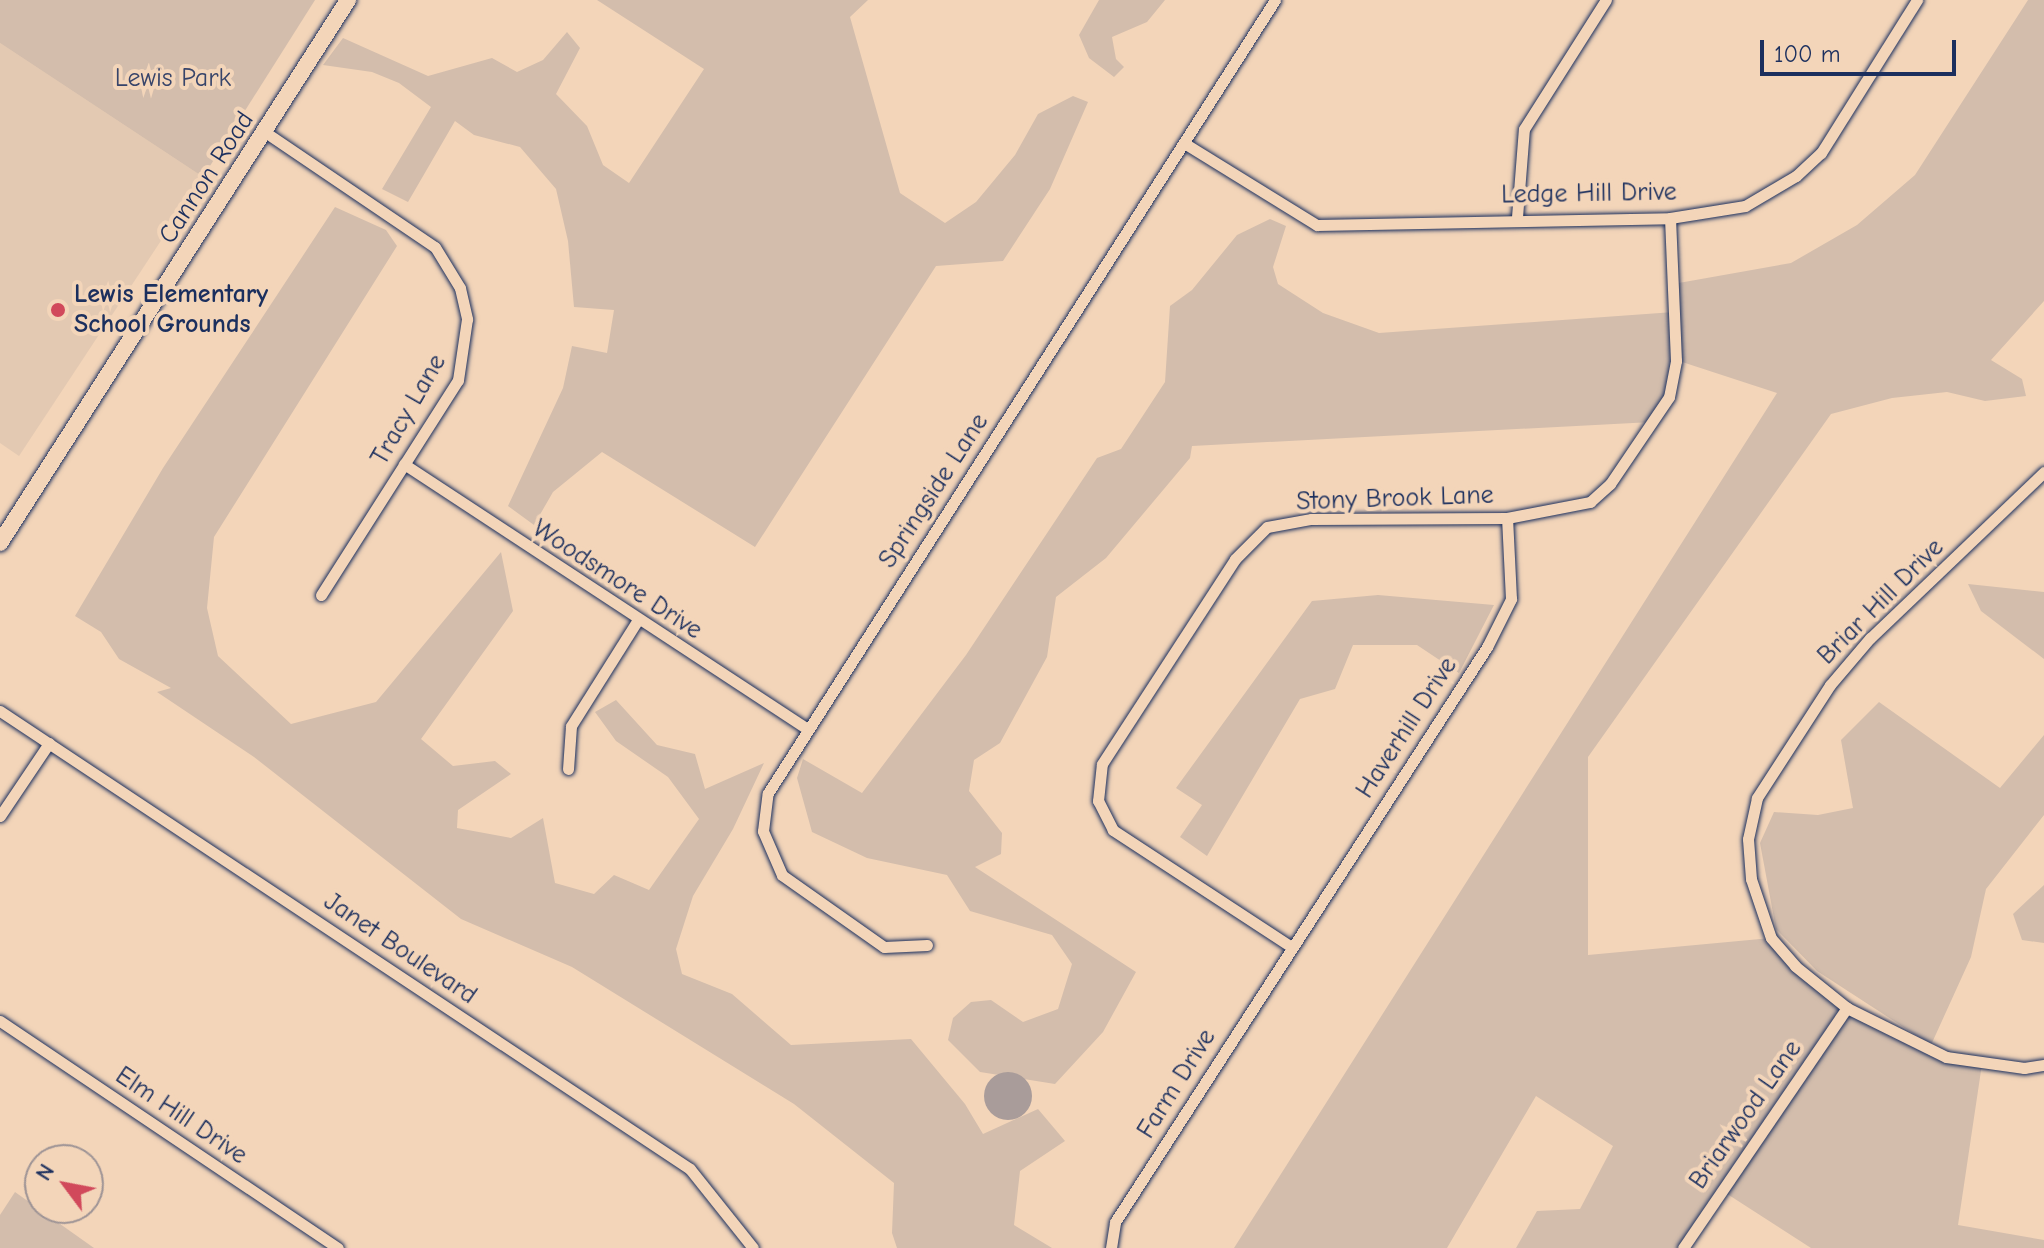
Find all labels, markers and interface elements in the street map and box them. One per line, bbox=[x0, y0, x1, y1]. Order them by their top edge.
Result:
scale bar bbox=[1764, 24, 1960, 74]
text: 100 m bbox=[1774, 40, 1841, 68]
park label: Lewis Park bbox=[115, 63, 231, 95]
street label: Cannon Road bbox=[153, 106, 261, 250]
street label: Ledge Hill Drive bbox=[1501, 177, 1677, 211]
place label: Lewis Elementary School Grounds bbox=[74, 279, 268, 340]
marker: Lewis Elementary School Grounds bbox=[49, 301, 67, 319]
street label: Tracy Lane bbox=[365, 349, 453, 471]
street label: Springside Lane bbox=[872, 408, 996, 574]
street label: Stony Brook Lane bbox=[1296, 480, 1494, 518]
street label: Woodsmore Drive bbox=[526, 513, 708, 647]
street label: Briar Hill Drive bbox=[1811, 532, 1951, 672]
street label: Haverhill Drive bbox=[1350, 652, 1464, 804]
street label: Janet Boulevard bbox=[318, 886, 482, 1012]
street label: Farm Drive bbox=[1131, 1023, 1223, 1145]
street label: Briarwood Lane bbox=[1683, 1035, 1809, 1195]
street label: Elm Hill Drive bbox=[109, 1060, 253, 1172]
north arrow bbox=[24, 1144, 104, 1224]
text: N bbox=[31, 1159, 60, 1185]

